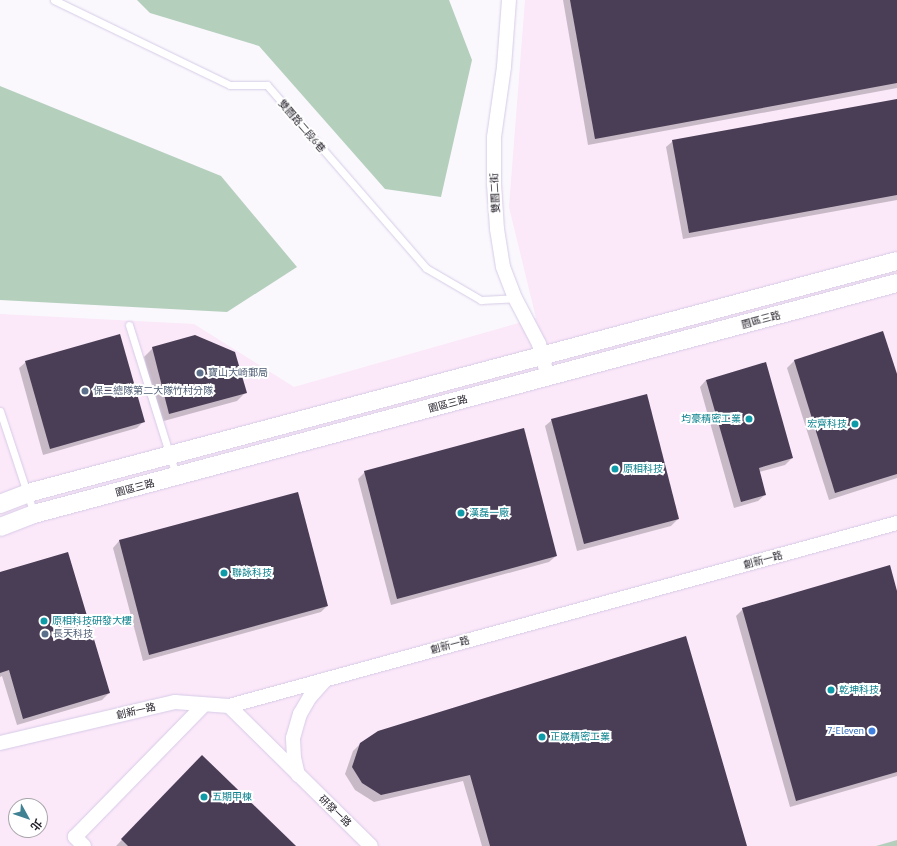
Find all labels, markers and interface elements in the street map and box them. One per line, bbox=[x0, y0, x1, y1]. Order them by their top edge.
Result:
street label: 雙園路二段6巷 bbox=[276, 97, 328, 155]
street label: 雙園二街 bbox=[488, 173, 502, 213]
street label: 園區三路 bbox=[740, 309, 782, 331]
place label: 寶山大崎郵局 bbox=[208, 367, 268, 379]
marker: 寶山大崎郵局 bbox=[195, 368, 205, 378]
place label: 保二總隊第二大隊竹村分隊 bbox=[93, 385, 213, 397]
marker: 保二總隊第二大隊竹村分隊 bbox=[80, 386, 90, 396]
street label: 園區三路 bbox=[427, 393, 469, 415]
place label: 均豪精密工業 bbox=[681, 413, 741, 425]
marker: 均豪精密工業 bbox=[744, 414, 754, 424]
place label: 宏齊科技 bbox=[807, 418, 847, 430]
marker: 宏齊科技 bbox=[850, 419, 860, 429]
place label: 原相科技 bbox=[623, 463, 663, 475]
marker: 原相科技 bbox=[610, 464, 620, 474]
street label: 園區三路 bbox=[114, 477, 156, 499]
place label: 漢磊一廠 bbox=[469, 507, 509, 519]
marker: 漢磊一廠 bbox=[456, 508, 466, 518]
street label: 創新一路 bbox=[742, 549, 784, 571]
place label: 聯詠科技 bbox=[232, 567, 272, 579]
marker: 聯詠科技 bbox=[219, 568, 229, 578]
place label: 原相科技研發大樓 bbox=[52, 615, 132, 627]
marker: 原相科技研發大樓 bbox=[39, 616, 49, 626]
place label: 長天科技 bbox=[53, 628, 93, 640]
marker: 長天科技 bbox=[40, 629, 50, 639]
street label: 創新一路 bbox=[429, 634, 471, 656]
place label: 乾坤科技 bbox=[839, 684, 879, 696]
marker: 乾坤科技 bbox=[826, 685, 836, 695]
street label: 創新一路 bbox=[115, 701, 157, 721]
place label: 7-Eleven bbox=[827, 725, 864, 737]
marker: 7-Eleven bbox=[867, 726, 877, 736]
place label: 正崴精密工業 bbox=[550, 731, 610, 743]
marker: 正崴精密工業 bbox=[537, 732, 547, 742]
place label: 五期甲棟 bbox=[212, 791, 252, 803]
marker: 五期甲棟 bbox=[199, 792, 209, 802]
street label: 研發一路 bbox=[316, 793, 354, 829]
north arrow bbox=[8, 798, 48, 838]
text: 北 bbox=[28, 816, 45, 834]

